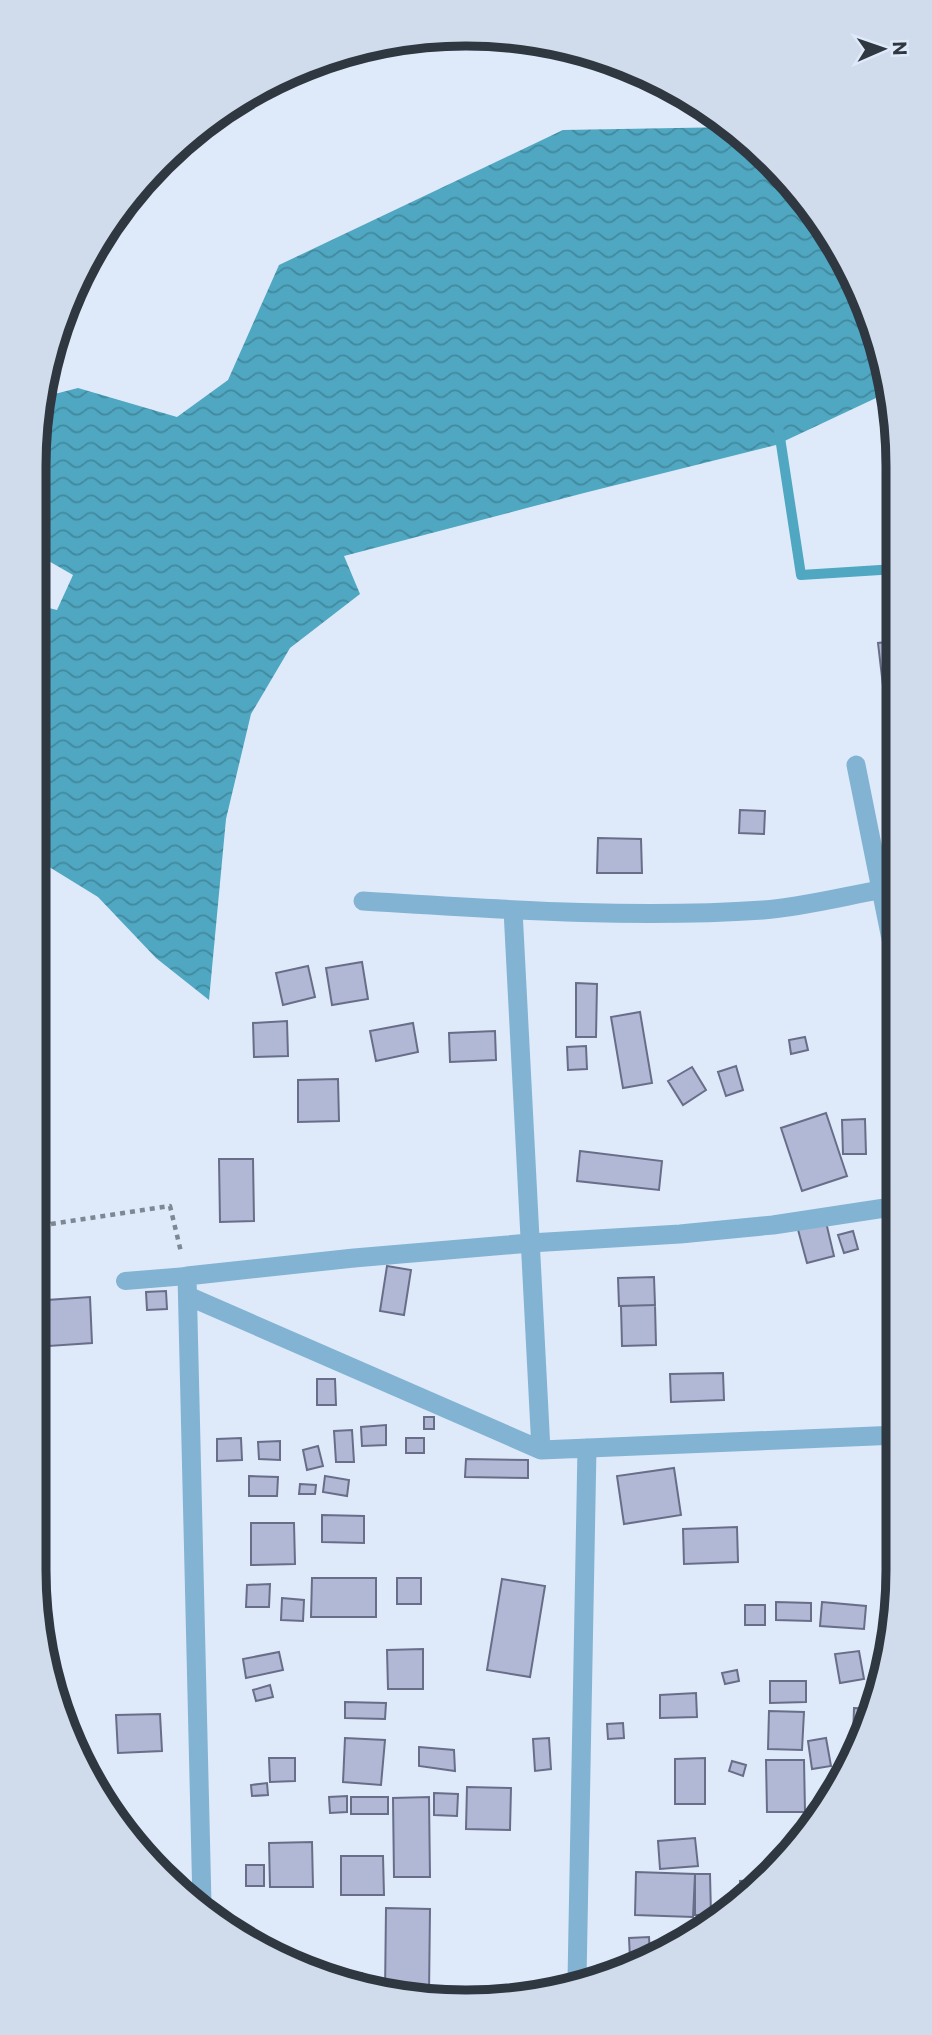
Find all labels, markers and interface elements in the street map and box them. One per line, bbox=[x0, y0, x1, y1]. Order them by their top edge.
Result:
north arrow bbox=[848, 14, 918, 84]
text: N bbox=[889, 41, 912, 56]

